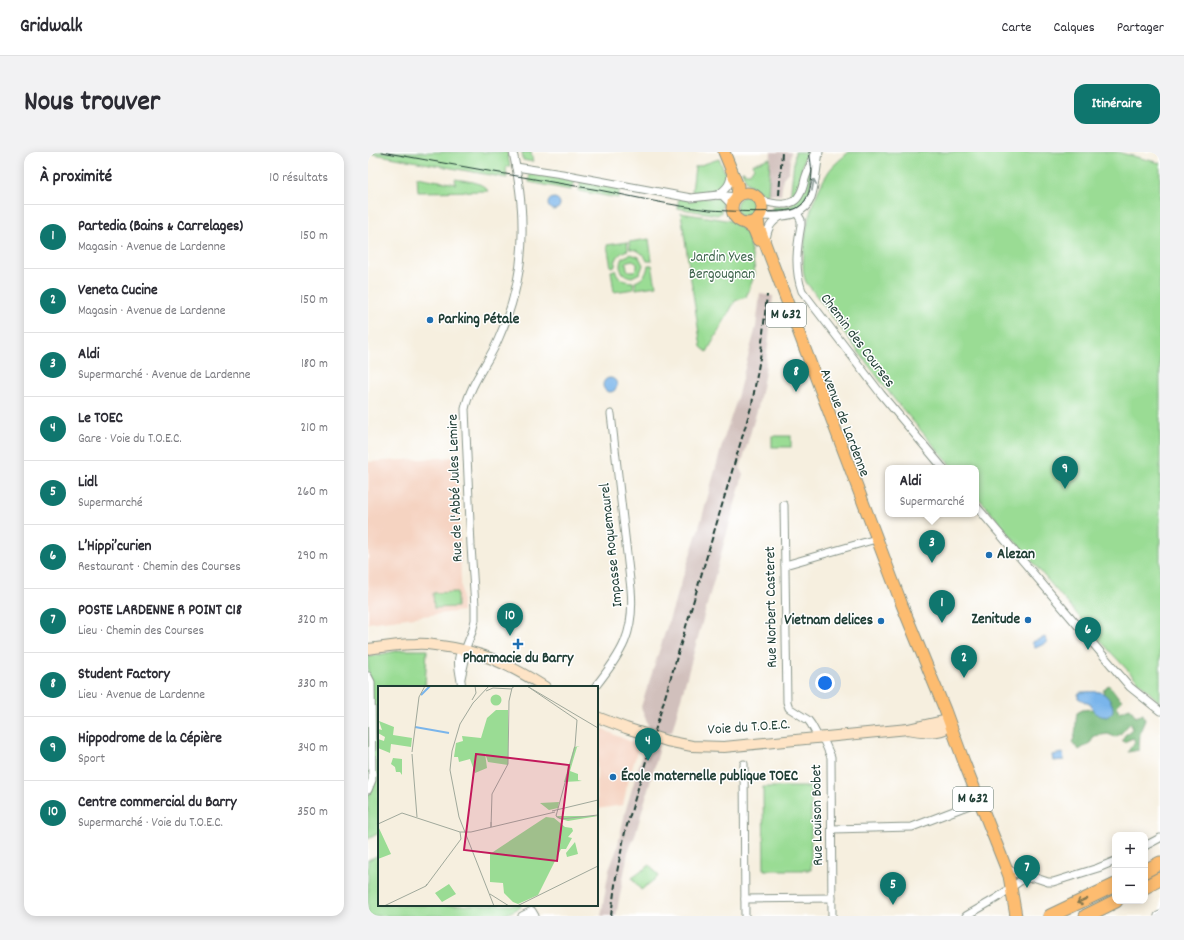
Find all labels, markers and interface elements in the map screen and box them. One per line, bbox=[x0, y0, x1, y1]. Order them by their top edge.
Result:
text: Gridwalk bbox=[20, 14, 83, 41]
text: Carte bbox=[1002, 18, 1032, 38]
text: Calques bbox=[1054, 18, 1095, 38]
text: Partager bbox=[1117, 18, 1164, 38]
text: Nous trouver bbox=[24, 84, 160, 124]
button: Itinéraire bbox=[1074, 84, 1160, 124]
text: À proximité bbox=[40, 166, 112, 190]
text: 10 résultats bbox=[269, 169, 328, 188]
one-way arrow bbox=[809, 179, 817, 192]
text: Partedia (Bains & Carrelages) bbox=[78, 216, 243, 238]
text: 1 bbox=[52, 227, 54, 246]
text: 150 m bbox=[300, 227, 328, 246]
text: Magasin · Avenue de Lardenne bbox=[78, 238, 225, 257]
park label: Jardin Yves Bergougnan bbox=[689, 247, 755, 286]
text: Veneta Cucine bbox=[78, 280, 158, 302]
street label: Chemin des Courses bbox=[814, 289, 900, 393]
text: 2 bbox=[50, 291, 56, 310]
text: 150 m bbox=[300, 291, 328, 310]
text: Magasin · Avenue de Lardenne bbox=[78, 302, 225, 321]
road number: M 632 bbox=[766, 303, 806, 327]
place label: Parking Pétale bbox=[438, 309, 520, 331]
marker: Parking Pétale bbox=[425, 315, 435, 325]
text: Aldi bbox=[78, 344, 100, 366]
text: 3 bbox=[50, 355, 56, 374]
text: 180 m bbox=[301, 355, 328, 374]
pin: 8 bbox=[783, 359, 809, 392]
text: Supermarché · Avenue de Lardenne bbox=[78, 366, 251, 385]
street label: Avenue de Lardenne bbox=[813, 366, 875, 481]
text: Le TOEC bbox=[78, 408, 123, 430]
street label: Rue de l'Abbé Jules Lemire bbox=[442, 413, 470, 562]
text: 4 bbox=[50, 419, 56, 438]
text: 210 m bbox=[300, 419, 328, 438]
text: Gare · Voie du T.O.E.C. bbox=[78, 430, 182, 449]
pin: 9 bbox=[1052, 456, 1078, 489]
popup bbox=[885, 465, 979, 517]
text: Aldi bbox=[900, 471, 921, 493]
text: Lidl bbox=[78, 472, 98, 494]
street label: Impasse Roquemaurel bbox=[594, 481, 629, 608]
text: 5 bbox=[50, 483, 56, 502]
text: 260 m bbox=[297, 483, 328, 502]
text: Supermarché bbox=[900, 493, 964, 512]
text: Supermarché bbox=[78, 494, 143, 513]
pin: 3 bbox=[919, 530, 945, 563]
text: L’Hippi’curien bbox=[78, 536, 151, 558]
place label: Alezan bbox=[997, 544, 1035, 566]
street label: Rue Norbert Casteret bbox=[760, 546, 784, 668]
text: 6 bbox=[50, 547, 56, 566]
text: 290 m bbox=[297, 547, 328, 566]
marker: Alezan bbox=[984, 550, 994, 560]
text: Restaurant · Chemin des Courses bbox=[78, 558, 241, 577]
pin: 1 bbox=[929, 590, 955, 623]
text: POSTE LARDENNE R POINT C18 bbox=[78, 600, 242, 622]
pin: 10 bbox=[497, 603, 523, 636]
place label: Zenitude bbox=[971, 609, 1020, 631]
place label: Vietnam delices bbox=[784, 610, 873, 632]
text: 7 bbox=[51, 611, 55, 630]
text: 320 m bbox=[298, 611, 328, 630]
marker: Zenitude bbox=[1023, 615, 1033, 625]
marker: Vietnam delices bbox=[876, 616, 886, 626]
pin: 6 bbox=[1075, 617, 1101, 650]
text: Lieu · Chemin des Courses bbox=[78, 622, 204, 641]
marker: Pharmacie du Barry bbox=[513, 639, 523, 649]
pin: 2 bbox=[951, 645, 977, 678]
place label: Pharmacie du Barry bbox=[463, 648, 574, 670]
text: Student Factory bbox=[78, 664, 170, 686]
your location bbox=[815, 673, 835, 693]
text: 8 bbox=[50, 675, 56, 694]
text: 330 m bbox=[297, 675, 328, 694]
text: Lieu · Avenue de Lardenne bbox=[78, 686, 205, 705]
inset map bbox=[378, 686, 598, 906]
street label: Voie du T.O.E.C. bbox=[707, 714, 791, 742]
text: Hippodrome de la Cépière bbox=[78, 728, 222, 750]
pin: 4 bbox=[635, 728, 661, 761]
text: 9 bbox=[50, 739, 56, 758]
text: 340 m bbox=[298, 739, 328, 758]
text: Sport bbox=[78, 750, 105, 769]
street label: Rue Louison Bobet bbox=[806, 764, 830, 866]
place label: École maternelle publique TOEC bbox=[621, 766, 799, 788]
marker: École maternelle publique TOEC bbox=[608, 772, 618, 782]
road number: M 632 bbox=[953, 787, 993, 811]
text: Centre commercial du Barry bbox=[78, 792, 237, 814]
text: 10 bbox=[48, 803, 58, 822]
text: 350 m bbox=[297, 803, 328, 822]
text: Supermarché · Voie du T.O.E.C. bbox=[78, 814, 223, 833]
map controls bbox=[1112, 832, 1148, 904]
button: + bbox=[1112, 832, 1148, 868]
pin: 7 bbox=[1014, 855, 1040, 888]
button: − bbox=[1112, 868, 1148, 904]
pin: 5 bbox=[880, 872, 906, 905]
one-way arrow bbox=[1077, 898, 1089, 905]

